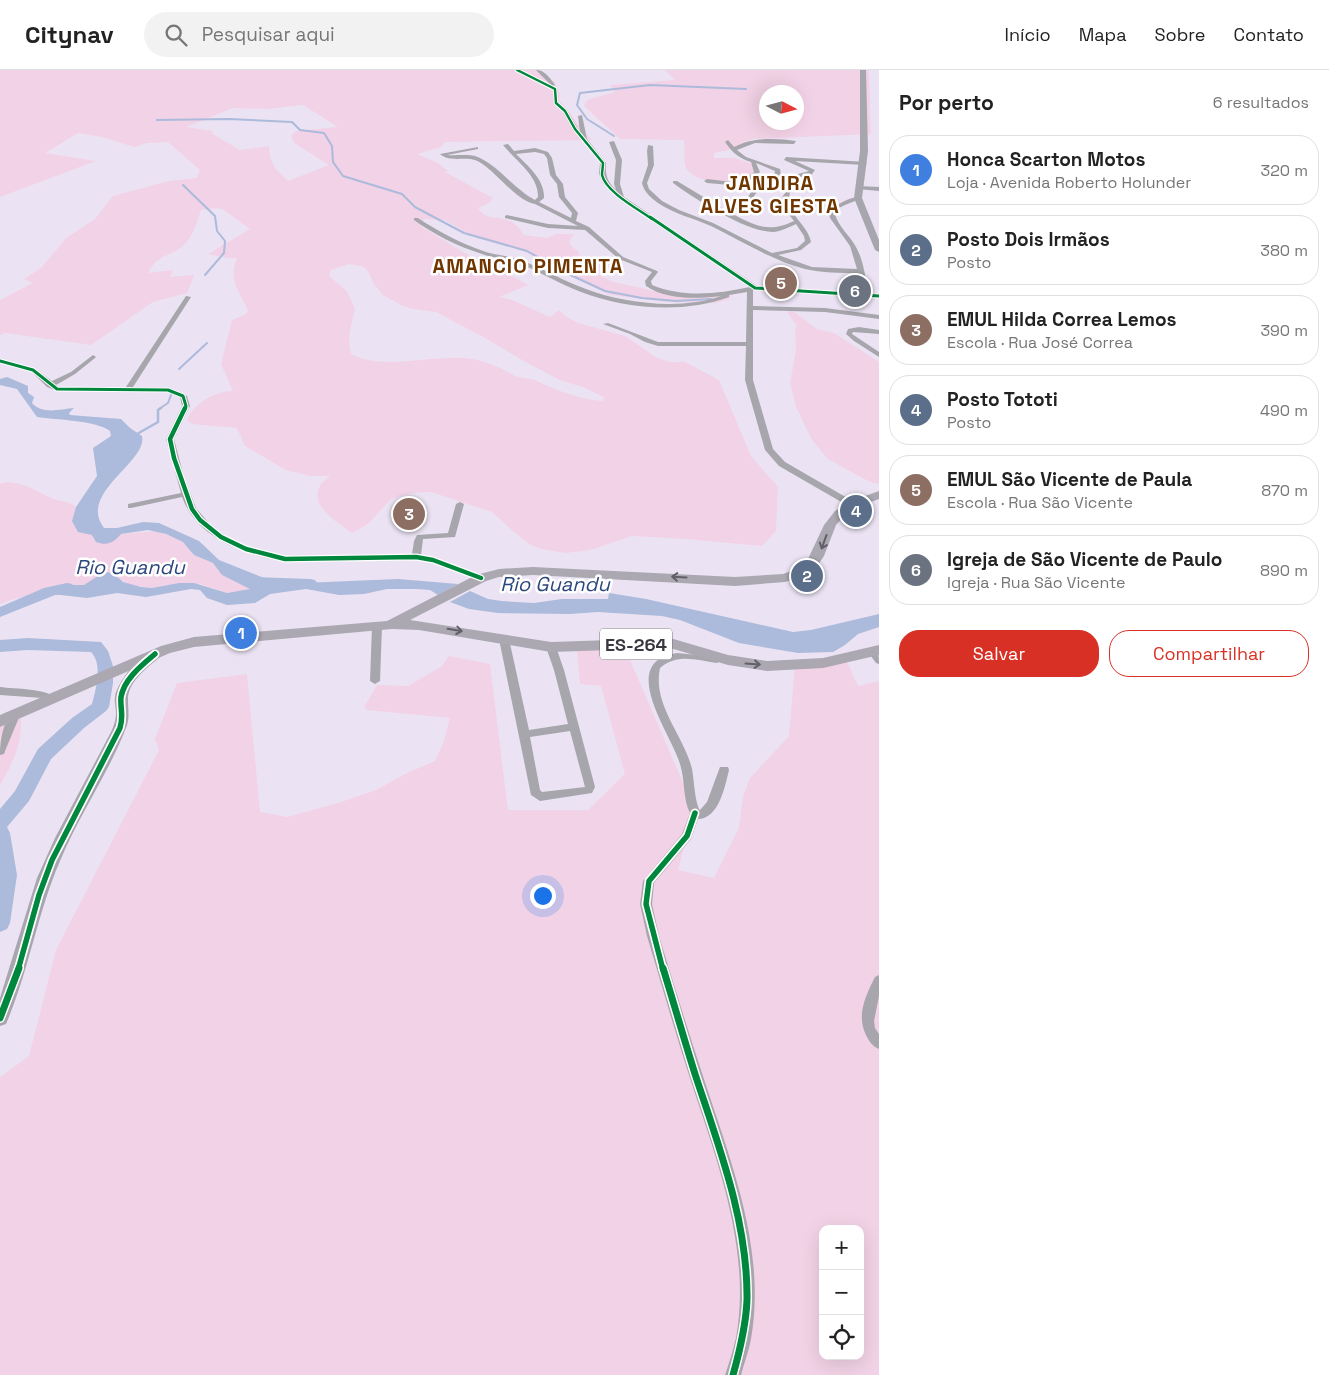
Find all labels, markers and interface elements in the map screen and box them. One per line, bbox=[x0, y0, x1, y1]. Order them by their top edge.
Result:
search box bbox=[144, 12, 494, 57]
text: Citynav bbox=[25, 19, 114, 50]
icon: search bbox=[162, 21, 190, 49]
text: Pesquisar aqui bbox=[202, 22, 335, 47]
text: Início bbox=[1005, 23, 1051, 46]
text: Mapa bbox=[1079, 23, 1127, 46]
text: Sobre bbox=[1155, 23, 1205, 46]
text: Contato bbox=[1233, 23, 1304, 46]
north arrow bbox=[759, 85, 804, 130]
text: Por perto bbox=[899, 89, 994, 116]
text: 6 resultados bbox=[1213, 92, 1309, 113]
text: Honca Scarton Motos bbox=[947, 147, 1145, 172]
text: 1 bbox=[912, 160, 920, 181]
text: 320 m bbox=[1261, 160, 1308, 181]
district label: JANDIRA ALVES GIESTA bbox=[700, 170, 840, 219]
text: Loja · Avenida Roberto Holunder bbox=[947, 172, 1191, 193]
text: Posto Dois Irmãos bbox=[947, 227, 1110, 252]
text: 2 bbox=[911, 240, 921, 261]
text: 380 m bbox=[1260, 240, 1308, 261]
text: Posto bbox=[947, 252, 991, 273]
district label: AMANCIO PIMENTA bbox=[433, 253, 623, 279]
pin: 5 bbox=[765, 264, 797, 302]
pin: 6 bbox=[839, 272, 871, 310]
text: EMUL Hilda Correa Lemos bbox=[947, 307, 1177, 332]
text: 3 bbox=[911, 320, 921, 341]
text: 390 m bbox=[1260, 320, 1308, 341]
text: Escola · Rua José Correa bbox=[947, 332, 1133, 353]
text: Posto Tototi bbox=[947, 387, 1058, 412]
text: 4 bbox=[911, 400, 921, 421]
text: 490 m bbox=[1260, 400, 1308, 421]
text: Posto bbox=[947, 412, 991, 433]
text: EMUL São Vicente de Paula bbox=[947, 467, 1192, 492]
text: 5 bbox=[911, 480, 921, 501]
text: 870 m bbox=[1261, 480, 1308, 501]
pin: 4 bbox=[840, 492, 872, 530]
text: Escola · Rua São Vicente bbox=[947, 492, 1133, 513]
pin: 3 bbox=[393, 495, 425, 533]
one-way arrow bbox=[819, 534, 828, 549]
text: Igreja de São Vicente de Paulo bbox=[947, 547, 1222, 572]
water label: Rio Guandu bbox=[75, 554, 186, 580]
pin: 2 bbox=[791, 557, 823, 595]
text: 6 bbox=[911, 560, 921, 581]
text: 890 m bbox=[1260, 560, 1308, 581]
water label: Rio Guandu bbox=[500, 571, 611, 597]
text: Igreja · Rua São Vicente bbox=[947, 572, 1126, 593]
one-way arrow bbox=[671, 573, 687, 582]
pin: 1 bbox=[225, 614, 257, 652]
one-way arrow bbox=[447, 625, 463, 635]
road number: ES-264 bbox=[600, 628, 672, 660]
button: Salvar bbox=[899, 630, 1099, 677]
button: Compartilhar bbox=[1109, 630, 1309, 677]
one-way arrow bbox=[745, 659, 761, 668]
your location bbox=[530, 883, 556, 909]
map controls bbox=[819, 1225, 864, 1360]
button: + bbox=[819, 1225, 864, 1270]
button: − bbox=[819, 1270, 864, 1315]
button: locate bbox=[819, 1315, 864, 1360]

